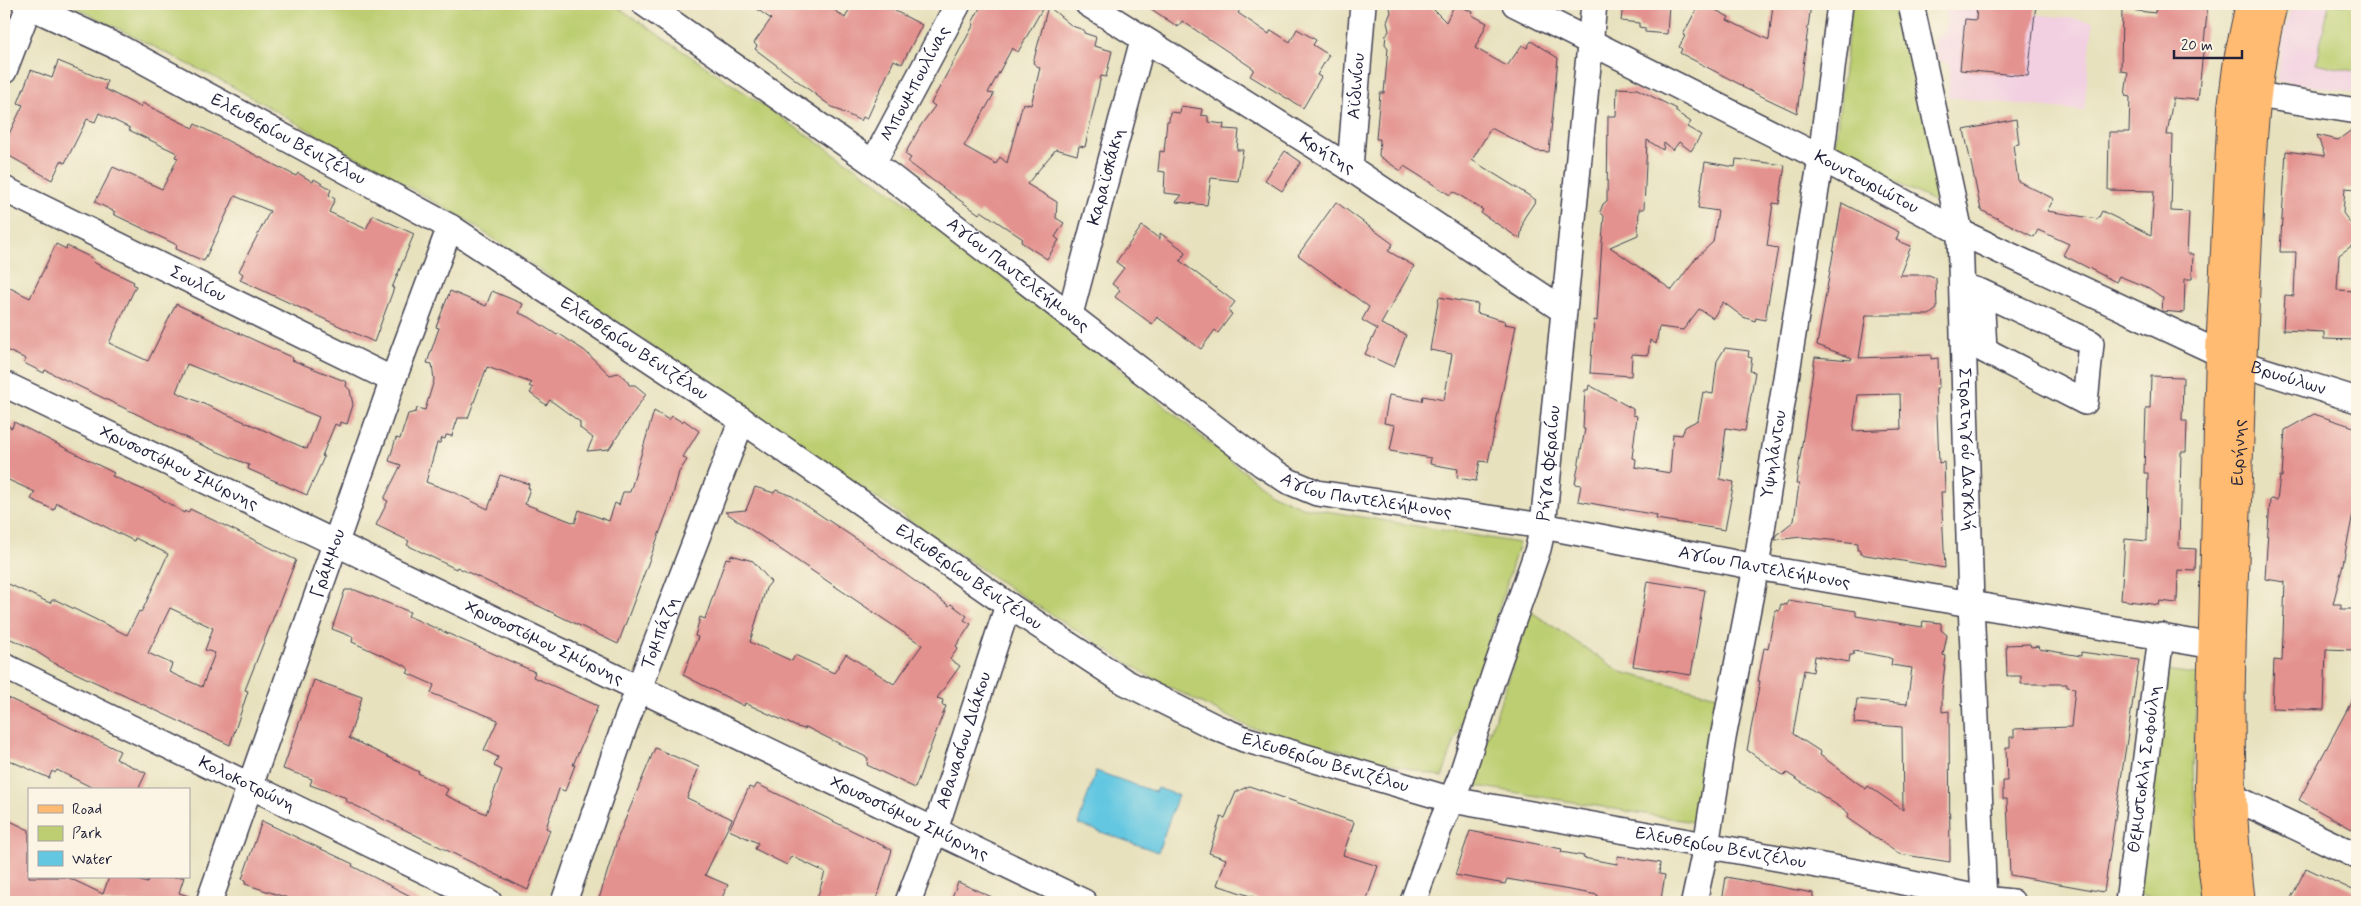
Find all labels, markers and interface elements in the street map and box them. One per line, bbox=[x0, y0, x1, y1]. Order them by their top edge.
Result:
street label: Μπουμπουλίνας bbox=[875, 22, 956, 146]
scale bar bbox=[2174, 28, 2241, 60]
text: 20 m bbox=[2181, 36, 2213, 56]
street label: Αϊδινίου bbox=[1342, 52, 1371, 120]
street label: Ελευθερίου Βενιζέλου bbox=[206, 87, 370, 191]
street label: Καραϊσκάκη bbox=[1082, 125, 1131, 228]
street label: Κρήτης bbox=[1295, 127, 1360, 180]
street label: Κουντουριώτου bbox=[1810, 145, 1923, 220]
street label: Αγίου Παντελεήμονος bbox=[941, 212, 1094, 338]
street label: Σουλίου bbox=[166, 260, 230, 308]
street label: Ελευθερίου Βενιζέλου bbox=[556, 291, 713, 406]
street label: Βρυούλων bbox=[2248, 356, 2329, 401]
street label: Στρατηγού Δαγκλή bbox=[1952, 368, 1981, 532]
street label: Ρήγα Φεραίου bbox=[1532, 405, 1567, 522]
street label: Υψηλάντου bbox=[1755, 409, 1793, 500]
street label: Ειρήνης bbox=[2226, 419, 2252, 486]
street label: Χρυσοστόμου Σμύρνης bbox=[96, 420, 262, 516]
street label: Αγίου Παντελεήμονος bbox=[1275, 467, 1453, 525]
street label: Ελευθερίου Βενιζέλου bbox=[891, 518, 1047, 636]
street label: Γράμμου bbox=[305, 526, 352, 601]
street label: Αγίου Παντελεήμονος bbox=[1676, 540, 1852, 595]
street label: Τομπάζη bbox=[635, 593, 685, 672]
street label: Χρυσοστόμου Σμύρνης bbox=[461, 595, 628, 691]
street label: Αθανασίου Διάκου bbox=[931, 669, 997, 812]
street label: Θεμιστοκλή Σοφούλη bbox=[2122, 684, 2167, 854]
street label: Ελευθερίου Βενιζέλου bbox=[1239, 727, 1412, 799]
street label: Κολοκοτρώνη bbox=[194, 750, 299, 818]
street label: Χρυσοστόμου Σμύρνης bbox=[826, 770, 993, 867]
legend bbox=[28, 788, 190, 878]
text: Road bbox=[72, 800, 102, 820]
street label: Ελευθερίου Βενιζέλου bbox=[1634, 821, 1808, 875]
text: Park bbox=[72, 824, 102, 844]
text: Water bbox=[72, 850, 112, 870]

